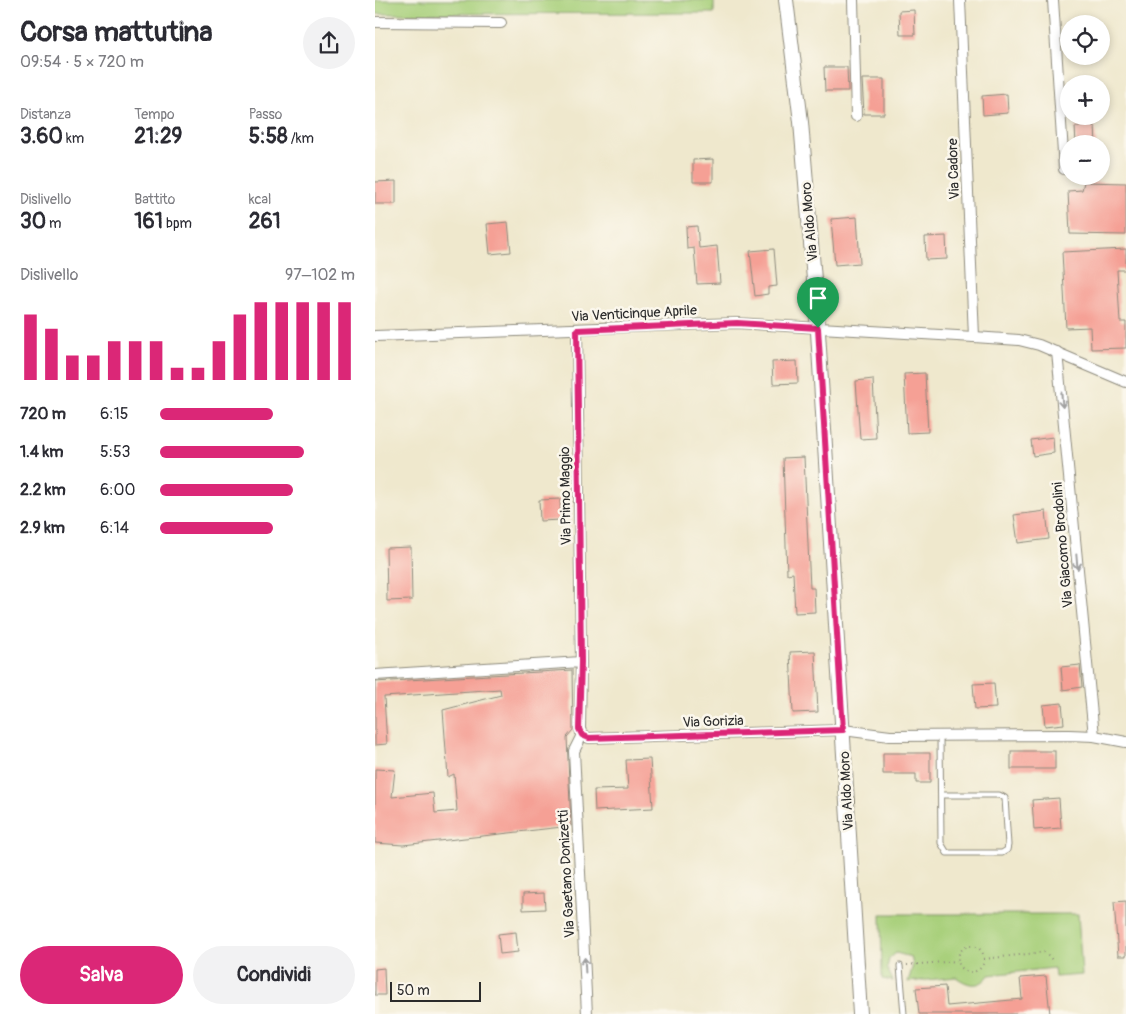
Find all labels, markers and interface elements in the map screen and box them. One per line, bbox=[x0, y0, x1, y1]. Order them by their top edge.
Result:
text: Corsa mattutina bbox=[20, 15, 212, 50]
map controls bbox=[1060, 15, 1110, 185]
button: locate bbox=[1060, 15, 1110, 65]
button: share bbox=[303, 17, 355, 69]
text: 09:54 · 5 × 720 m bbox=[20, 52, 144, 72]
button: + bbox=[1060, 75, 1110, 125]
text: Distanza bbox=[20, 106, 71, 123]
text: Tempo bbox=[134, 106, 175, 123]
text: Passo bbox=[249, 106, 282, 123]
text: 3.60 bbox=[20, 123, 63, 150]
text: 21:29 bbox=[134, 123, 182, 150]
text: 5:58 bbox=[249, 123, 288, 150]
text: km bbox=[63, 130, 84, 147]
text: /km bbox=[288, 130, 314, 147]
button: − bbox=[1060, 135, 1110, 185]
street label: Via Cadore bbox=[944, 138, 963, 200]
street label: Via Aldo Moro bbox=[798, 181, 821, 262]
text: Dislivello bbox=[20, 191, 71, 208]
text: Battito bbox=[134, 191, 175, 208]
text: kcal bbox=[249, 191, 271, 208]
text: 30 bbox=[20, 208, 46, 235]
text: 161 bbox=[134, 208, 163, 235]
text: 261 bbox=[249, 208, 281, 235]
text: m bbox=[46, 215, 62, 232]
text: bpm bbox=[163, 215, 192, 232]
text: Dislivello bbox=[20, 265, 78, 285]
text: 97–102 m bbox=[285, 265, 355, 285]
pin bbox=[797, 277, 839, 328]
icon: arrive bbox=[804, 284, 832, 312]
street label: Via Venticinque Aprile bbox=[571, 302, 697, 325]
one-way arrow bbox=[1057, 392, 1067, 408]
text: 720 m bbox=[20, 404, 66, 424]
text: 6:15 bbox=[100, 404, 129, 424]
text: 1.4 km bbox=[20, 442, 63, 462]
text: 5:53 bbox=[100, 442, 131, 462]
street label: Via Primo Maggio bbox=[556, 446, 575, 545]
text: 2.2 km bbox=[20, 480, 66, 500]
text: 6:00 bbox=[100, 480, 135, 500]
street label: Via Giacomo Brodolini bbox=[1048, 481, 1076, 609]
text: 2.9 km bbox=[20, 518, 65, 538]
text: 6:14 bbox=[100, 518, 129, 538]
one-way arrow bbox=[1073, 554, 1082, 570]
street label: Via Gorizia bbox=[682, 712, 744, 731]
street label: Via Aldo Moro bbox=[836, 750, 857, 831]
street label: Via Gaetano Donizetti bbox=[555, 809, 578, 938]
button: Salva bbox=[20, 946, 183, 1004]
button: Condividi bbox=[193, 946, 355, 1004]
one-way arrow bbox=[580, 958, 589, 974]
scale bar bbox=[390, 979, 481, 1002]
text: 50 m bbox=[397, 982, 430, 999]

